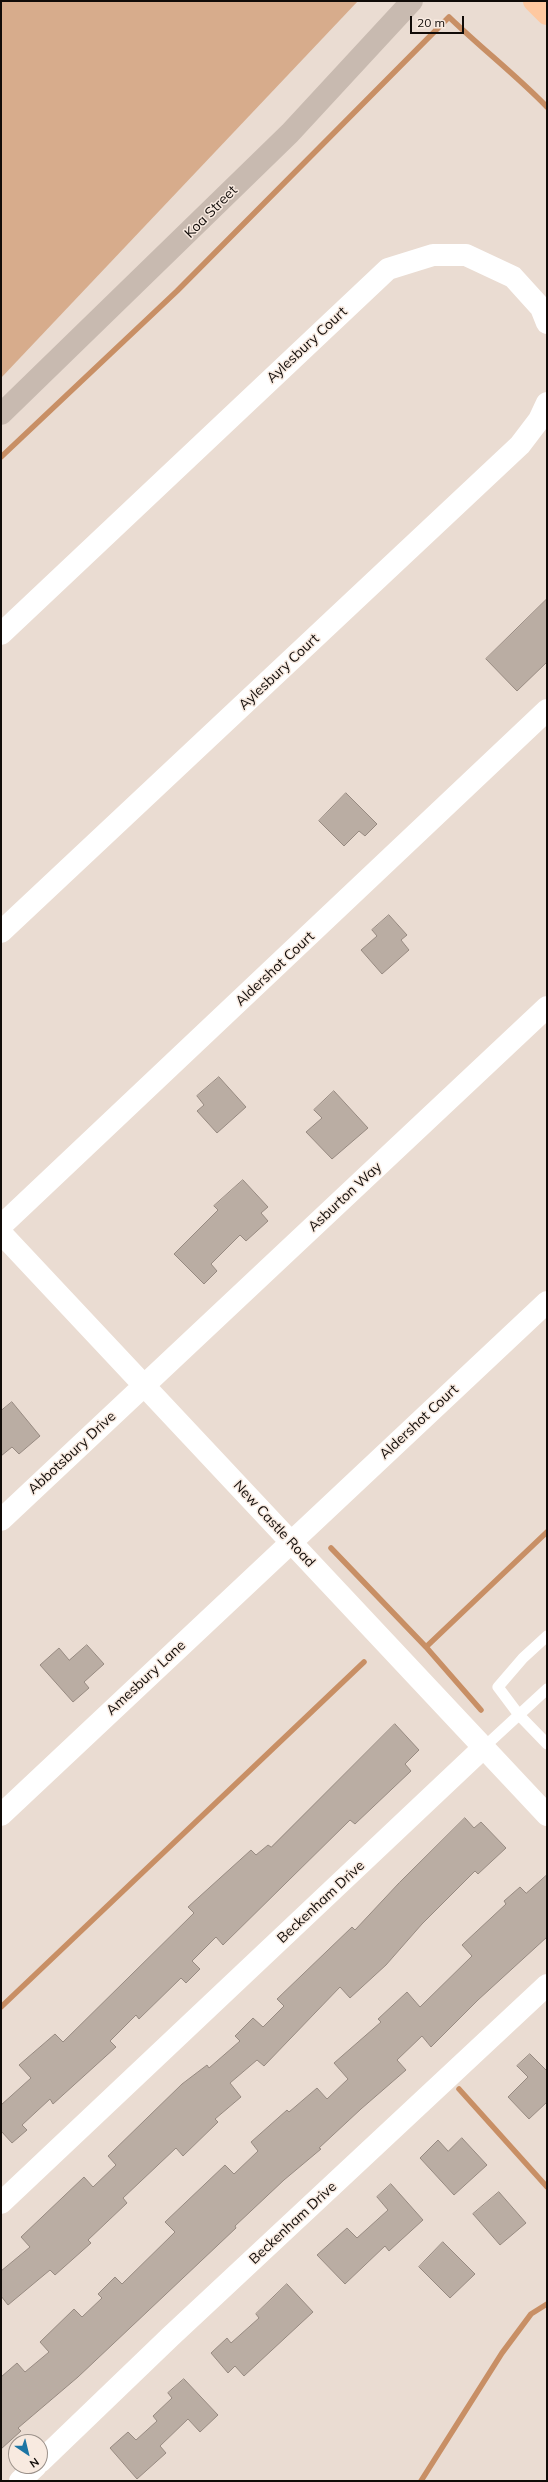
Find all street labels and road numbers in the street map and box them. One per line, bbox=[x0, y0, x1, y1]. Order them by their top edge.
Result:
street label: Koa Street bbox=[181, 182, 241, 242]
street label: Aylesbury Court bbox=[263, 303, 351, 387]
street label: Aylesbury Court bbox=[235, 630, 323, 714]
street label: Aldershot Court bbox=[232, 928, 318, 1010]
street label: Asburton Way bbox=[305, 1159, 385, 1235]
street label: Aldershot Court bbox=[376, 1381, 462, 1463]
street label: Abbotsbury Drive bbox=[25, 1408, 119, 1498]
street label: New Castle Road bbox=[230, 1477, 318, 1571]
street label: Amesbury Lane bbox=[103, 1637, 189, 1719]
street label: Beckenham Drive bbox=[274, 1857, 368, 1947]
street label: Beckenham Drive bbox=[246, 2178, 340, 2268]

